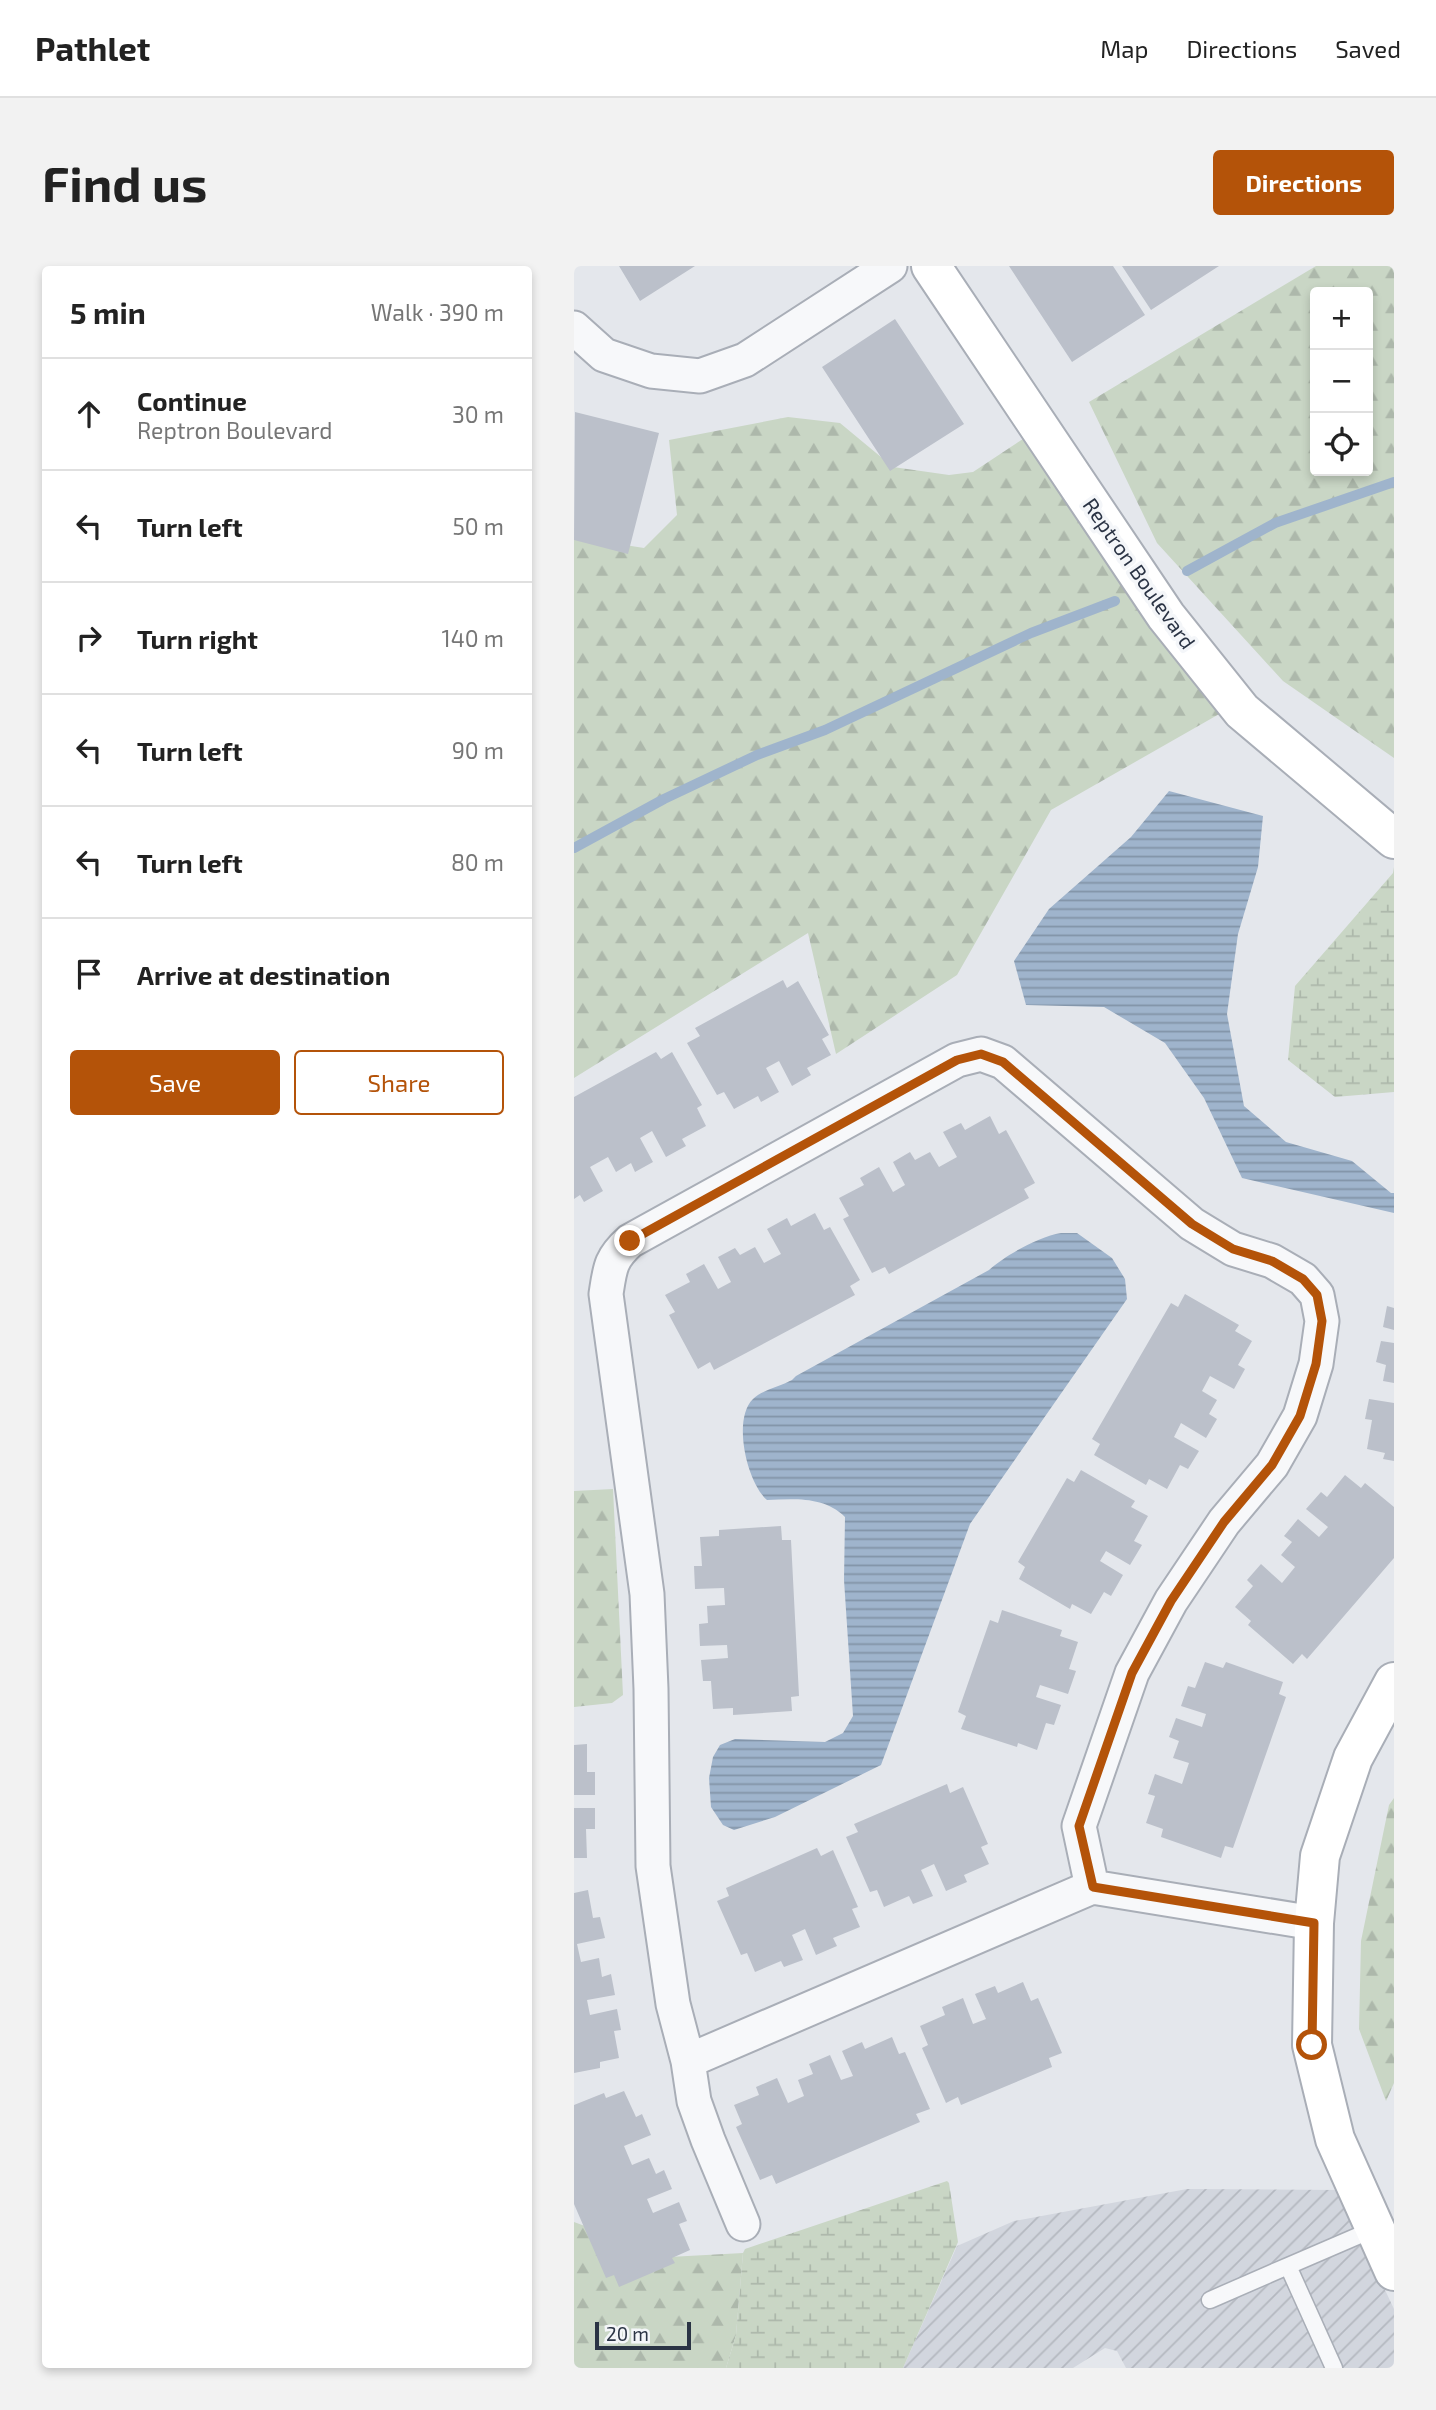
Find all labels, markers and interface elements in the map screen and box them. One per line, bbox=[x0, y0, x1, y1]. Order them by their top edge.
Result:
text: Pathlet bbox=[35, 28, 150, 68]
text: Map bbox=[1100, 34, 1148, 63]
text: Directions bbox=[1186, 34, 1297, 63]
text: Saved bbox=[1335, 34, 1401, 63]
button: Directions bbox=[1213, 150, 1394, 215]
text: Find us bbox=[42, 153, 207, 212]
map controls bbox=[1310, 287, 1373, 476]
button: + bbox=[1310, 287, 1373, 350]
text: 5 min bbox=[70, 294, 146, 330]
text: Walk · 390 m bbox=[371, 298, 504, 326]
button: − bbox=[1310, 350, 1373, 413]
text: Continue bbox=[137, 385, 247, 416]
icon: ahead bbox=[70, 395, 108, 433]
text: 30 m bbox=[452, 400, 504, 428]
button: locate bbox=[1310, 413, 1373, 476]
text: Reptron Boulevard bbox=[137, 416, 332, 444]
street label: Reptron Boulevard bbox=[1079, 493, 1201, 653]
icon: left bbox=[70, 507, 108, 545]
text: Turn left bbox=[137, 511, 243, 542]
text: 50 m bbox=[453, 512, 504, 540]
icon: right bbox=[70, 619, 108, 657]
text: Turn right bbox=[137, 623, 258, 654]
text: 140 m bbox=[442, 624, 504, 652]
icon: left bbox=[70, 731, 108, 769]
text: Turn left bbox=[137, 735, 243, 766]
text: 90 m bbox=[452, 736, 504, 764]
icon: left bbox=[70, 843, 108, 881]
text: Turn left bbox=[137, 847, 243, 878]
text: 80 m bbox=[451, 848, 504, 876]
icon: arrive bbox=[70, 955, 108, 993]
text: Arrive at destination bbox=[137, 959, 390, 990]
button: Save bbox=[70, 1050, 280, 1115]
button: Share bbox=[294, 1050, 504, 1115]
route end bbox=[614, 1225, 645, 1256]
route start bbox=[1296, 2029, 1327, 2060]
scale bar bbox=[595, 2319, 691, 2351]
text: 20 m bbox=[606, 2322, 649, 2345]

